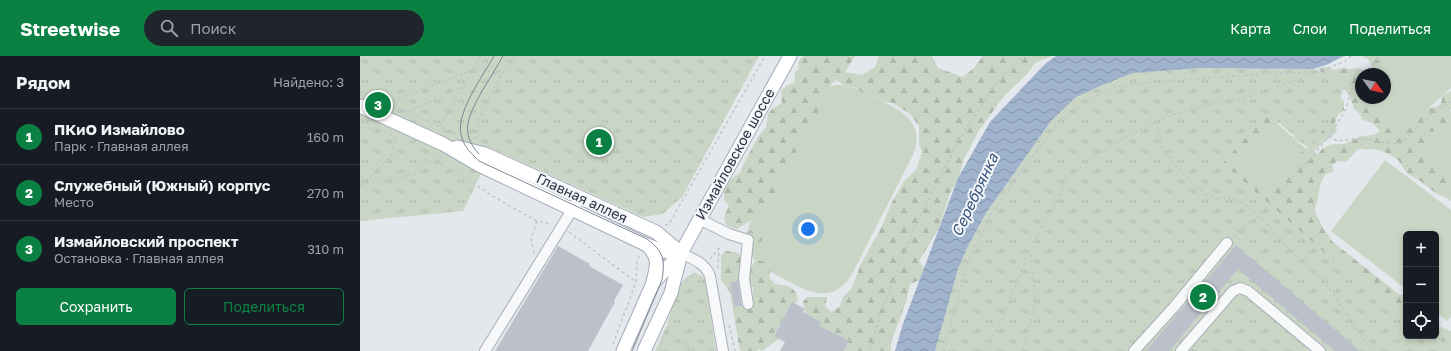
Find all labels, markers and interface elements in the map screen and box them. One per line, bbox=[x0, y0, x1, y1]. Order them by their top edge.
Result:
search box bbox=[144, 10, 424, 46]
text: Streetwise bbox=[20, 17, 120, 40]
icon: search bbox=[158, 17, 180, 39]
text: Поиск bbox=[190, 19, 236, 37]
text: Карта bbox=[1230, 20, 1271, 37]
text: Слои bbox=[1293, 20, 1327, 37]
text: Поделиться bbox=[1349, 20, 1431, 37]
north arrow bbox=[1355, 68, 1391, 104]
text: Рядом bbox=[16, 72, 70, 93]
text: Найдено: 3 bbox=[273, 74, 344, 90]
street label: Измайловское шоссе bbox=[691, 85, 778, 222]
pin: 3 bbox=[365, 90, 391, 120]
text: ПКиО Измайлово bbox=[54, 120, 185, 138]
pin: 1 bbox=[586, 127, 612, 157]
text: 1 bbox=[26, 129, 32, 145]
text: 160 m bbox=[307, 129, 344, 145]
text: Парк · Главная аллея bbox=[54, 138, 189, 154]
water label: Серебрянка bbox=[947, 150, 1001, 239]
street label: Главная аллея bbox=[534, 169, 631, 226]
text: Служебный (Южный) корпус bbox=[54, 176, 270, 194]
text: 2 bbox=[25, 185, 33, 201]
text: 270 m bbox=[307, 185, 344, 201]
text: Место bbox=[54, 194, 94, 210]
your location bbox=[798, 219, 818, 239]
map controls bbox=[1403, 231, 1439, 339]
button: + bbox=[1403, 231, 1439, 267]
text: Измайловский проспект bbox=[54, 232, 239, 250]
text: 3 bbox=[25, 241, 33, 257]
text: 310 m bbox=[307, 241, 344, 257]
text: Остановка · Главная аллея bbox=[54, 250, 224, 266]
button: − bbox=[1403, 267, 1439, 303]
pin: 2 bbox=[1190, 282, 1216, 312]
button: Сохранить bbox=[16, 288, 176, 325]
button: Поделиться bbox=[184, 288, 344, 325]
button: locate bbox=[1403, 303, 1439, 339]

